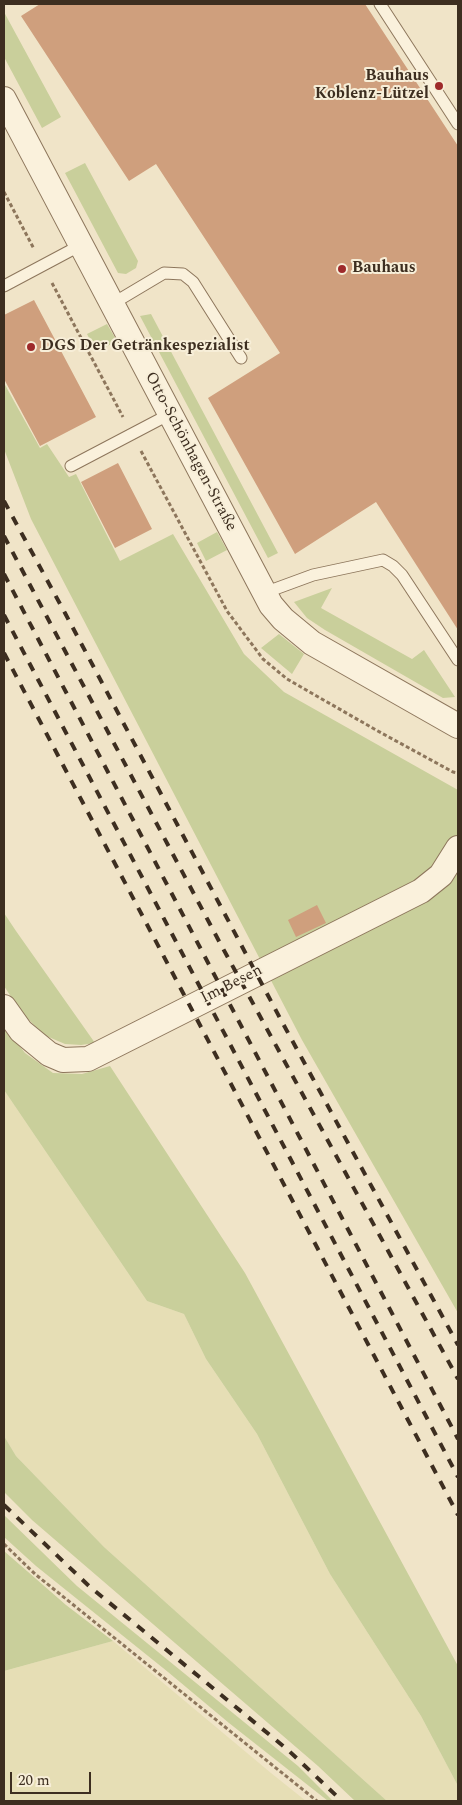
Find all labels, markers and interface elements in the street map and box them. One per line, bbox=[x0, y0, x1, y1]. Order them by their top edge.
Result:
place label: Bauhaus Koblenz-Lützel bbox=[315, 67, 429, 105]
marker: Bauhaus Koblenz-Lützel bbox=[433, 80, 445, 92]
place label: Bauhaus bbox=[352, 259, 416, 279]
marker: Bauhaus bbox=[336, 263, 348, 275]
place label: DGS Der Getränkespezialist bbox=[41, 337, 250, 357]
marker: DGS Der Getränkespezialist bbox=[25, 341, 37, 353]
street label: Otto-Schönhagen-Straße bbox=[140, 369, 240, 535]
street label: Im Besen bbox=[198, 961, 266, 1009]
scale bar bbox=[12, 1762, 94, 1794]
text: 20 m bbox=[18, 1769, 50, 1792]

